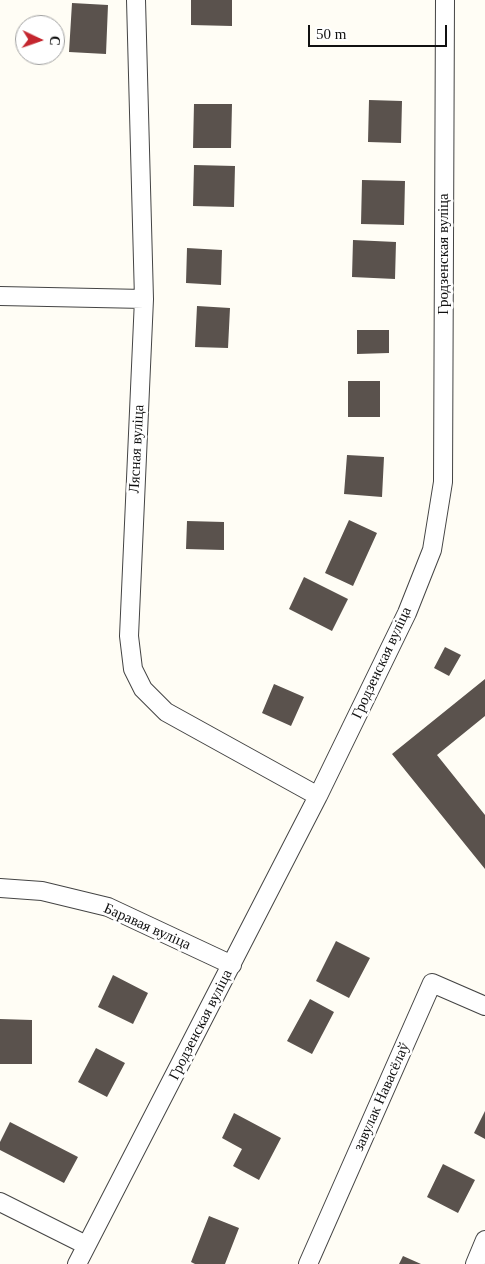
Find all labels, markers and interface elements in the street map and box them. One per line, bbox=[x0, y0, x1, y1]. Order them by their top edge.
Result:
north arrow bbox=[15, 15, 65, 65]
scale bar bbox=[310, 15, 449, 47]
text: 50 m bbox=[316, 26, 346, 42]
text: С bbox=[47, 35, 62, 46]
street label: Гродзенская вуліца bbox=[435, 193, 453, 315]
street label: Лясная вуліца bbox=[126, 404, 148, 494]
street label: Гродзенская вуліца bbox=[348, 604, 416, 722]
street label: Баравая вуліца bbox=[101, 900, 193, 954]
street label: Гродзенская вуліца bbox=[165, 967, 237, 1083]
street label: завулак Навасёлаў bbox=[350, 1040, 414, 1154]

